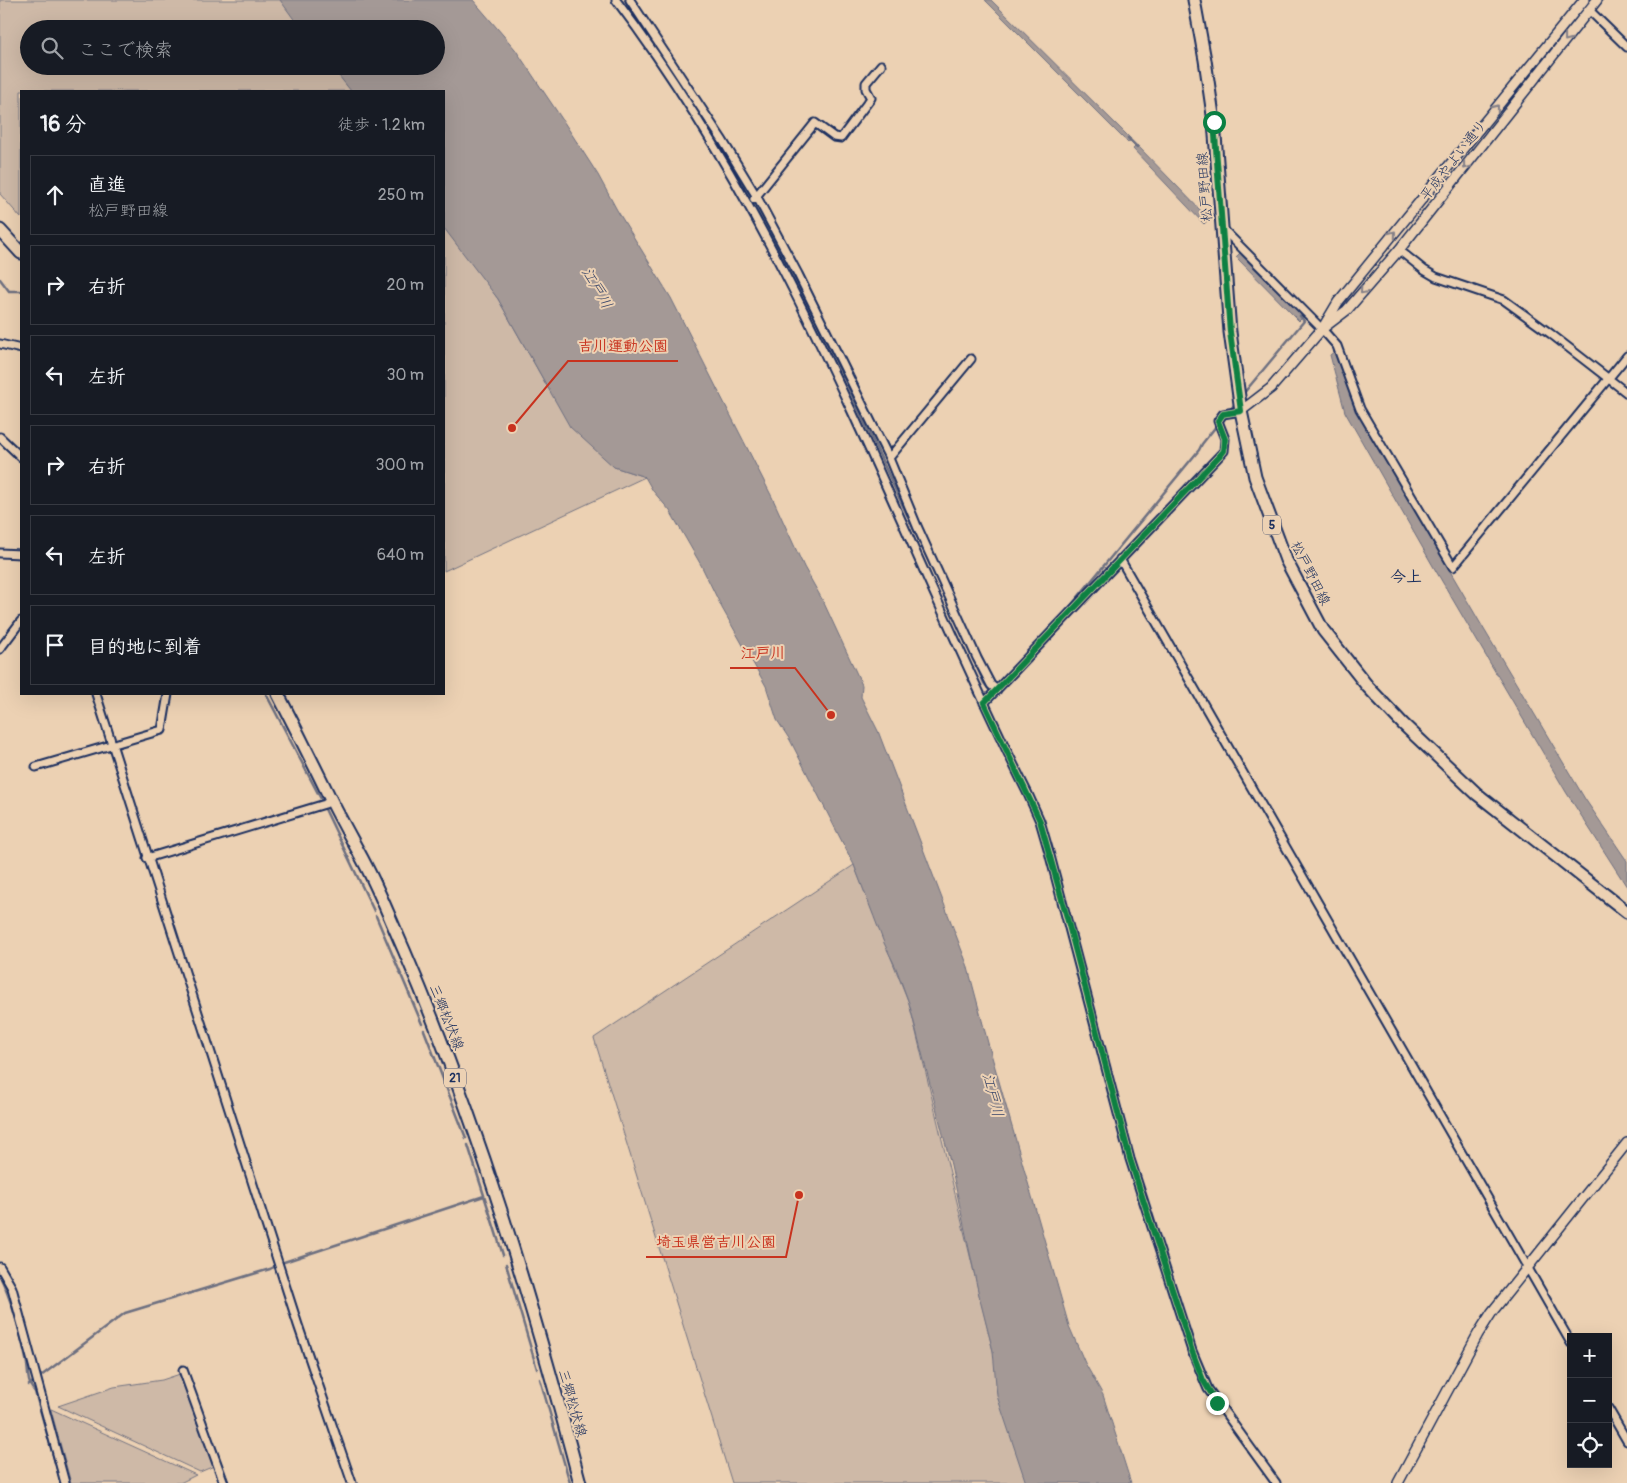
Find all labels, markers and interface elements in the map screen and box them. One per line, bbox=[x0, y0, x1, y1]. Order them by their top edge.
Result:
search box bbox=[20, 20, 445, 75]
one-way arrow bbox=[1564, 32, 1572, 41]
icon: search bbox=[38, 34, 66, 62]
text: ここで検索 bbox=[78, 38, 173, 62]
one-way arrow bbox=[1490, 105, 1498, 114]
text: 16 分 bbox=[40, 111, 86, 138]
route start bbox=[1203, 111, 1226, 134]
text: 徒歩 · 1.2 km bbox=[338, 115, 425, 135]
street label: 平成やよい通り bbox=[1417, 116, 1490, 204]
street label: 松戸野田線 bbox=[1194, 151, 1215, 222]
one-way arrow bbox=[1462, 160, 1471, 169]
text: 直進 bbox=[88, 173, 126, 197]
icon: ahead bbox=[41, 181, 69, 209]
text: 250 m bbox=[378, 185, 424, 205]
text: 松戸野田線 bbox=[88, 201, 168, 221]
one-way arrow bbox=[1388, 231, 1396, 240]
water label: 江戸川 bbox=[577, 264, 616, 312]
icon: right bbox=[41, 271, 69, 299]
text: 右折 bbox=[88, 275, 126, 299]
text: 20 m bbox=[386, 275, 424, 295]
one-way arrow bbox=[1360, 286, 1369, 295]
callout: 吉川運動公園 bbox=[568, 331, 678, 361]
text: 吉川運動公園 bbox=[578, 337, 668, 356]
icon: left bbox=[41, 361, 69, 389]
text: 左折 bbox=[88, 365, 126, 389]
text: 30 m bbox=[386, 365, 424, 385]
icon: right bbox=[41, 451, 69, 479]
text: 右折 bbox=[88, 455, 126, 479]
text: 300 m bbox=[376, 455, 424, 475]
road number: 5 bbox=[1263, 516, 1281, 534]
street label: 松戸野田線 bbox=[1287, 538, 1334, 608]
icon: left bbox=[41, 541, 69, 569]
text: 左折 bbox=[88, 545, 126, 569]
text: 640 m bbox=[377, 545, 424, 565]
district label: 今上 bbox=[1390, 567, 1422, 587]
icon: arrive bbox=[41, 631, 69, 659]
text: 目的地に到着 bbox=[88, 635, 202, 659]
callout: 江戸川 bbox=[730, 638, 795, 668]
text: 江戸川 bbox=[740, 644, 786, 663]
street label: 三郷松伏線 bbox=[426, 982, 468, 1053]
road number: 21 bbox=[444, 1068, 466, 1088]
water label: 江戸川 bbox=[978, 1071, 1007, 1119]
callout: 埼玉県営吉川公園 bbox=[646, 1227, 786, 1257]
text: 埼玉県営吉川公園 bbox=[656, 1233, 776, 1252]
map controls bbox=[1567, 1333, 1612, 1468]
button: + bbox=[1567, 1333, 1612, 1378]
street label: 三郷松伏線 bbox=[555, 1367, 590, 1439]
button: − bbox=[1567, 1378, 1612, 1423]
route end bbox=[1206, 1392, 1229, 1415]
button: locate bbox=[1567, 1423, 1612, 1468]

